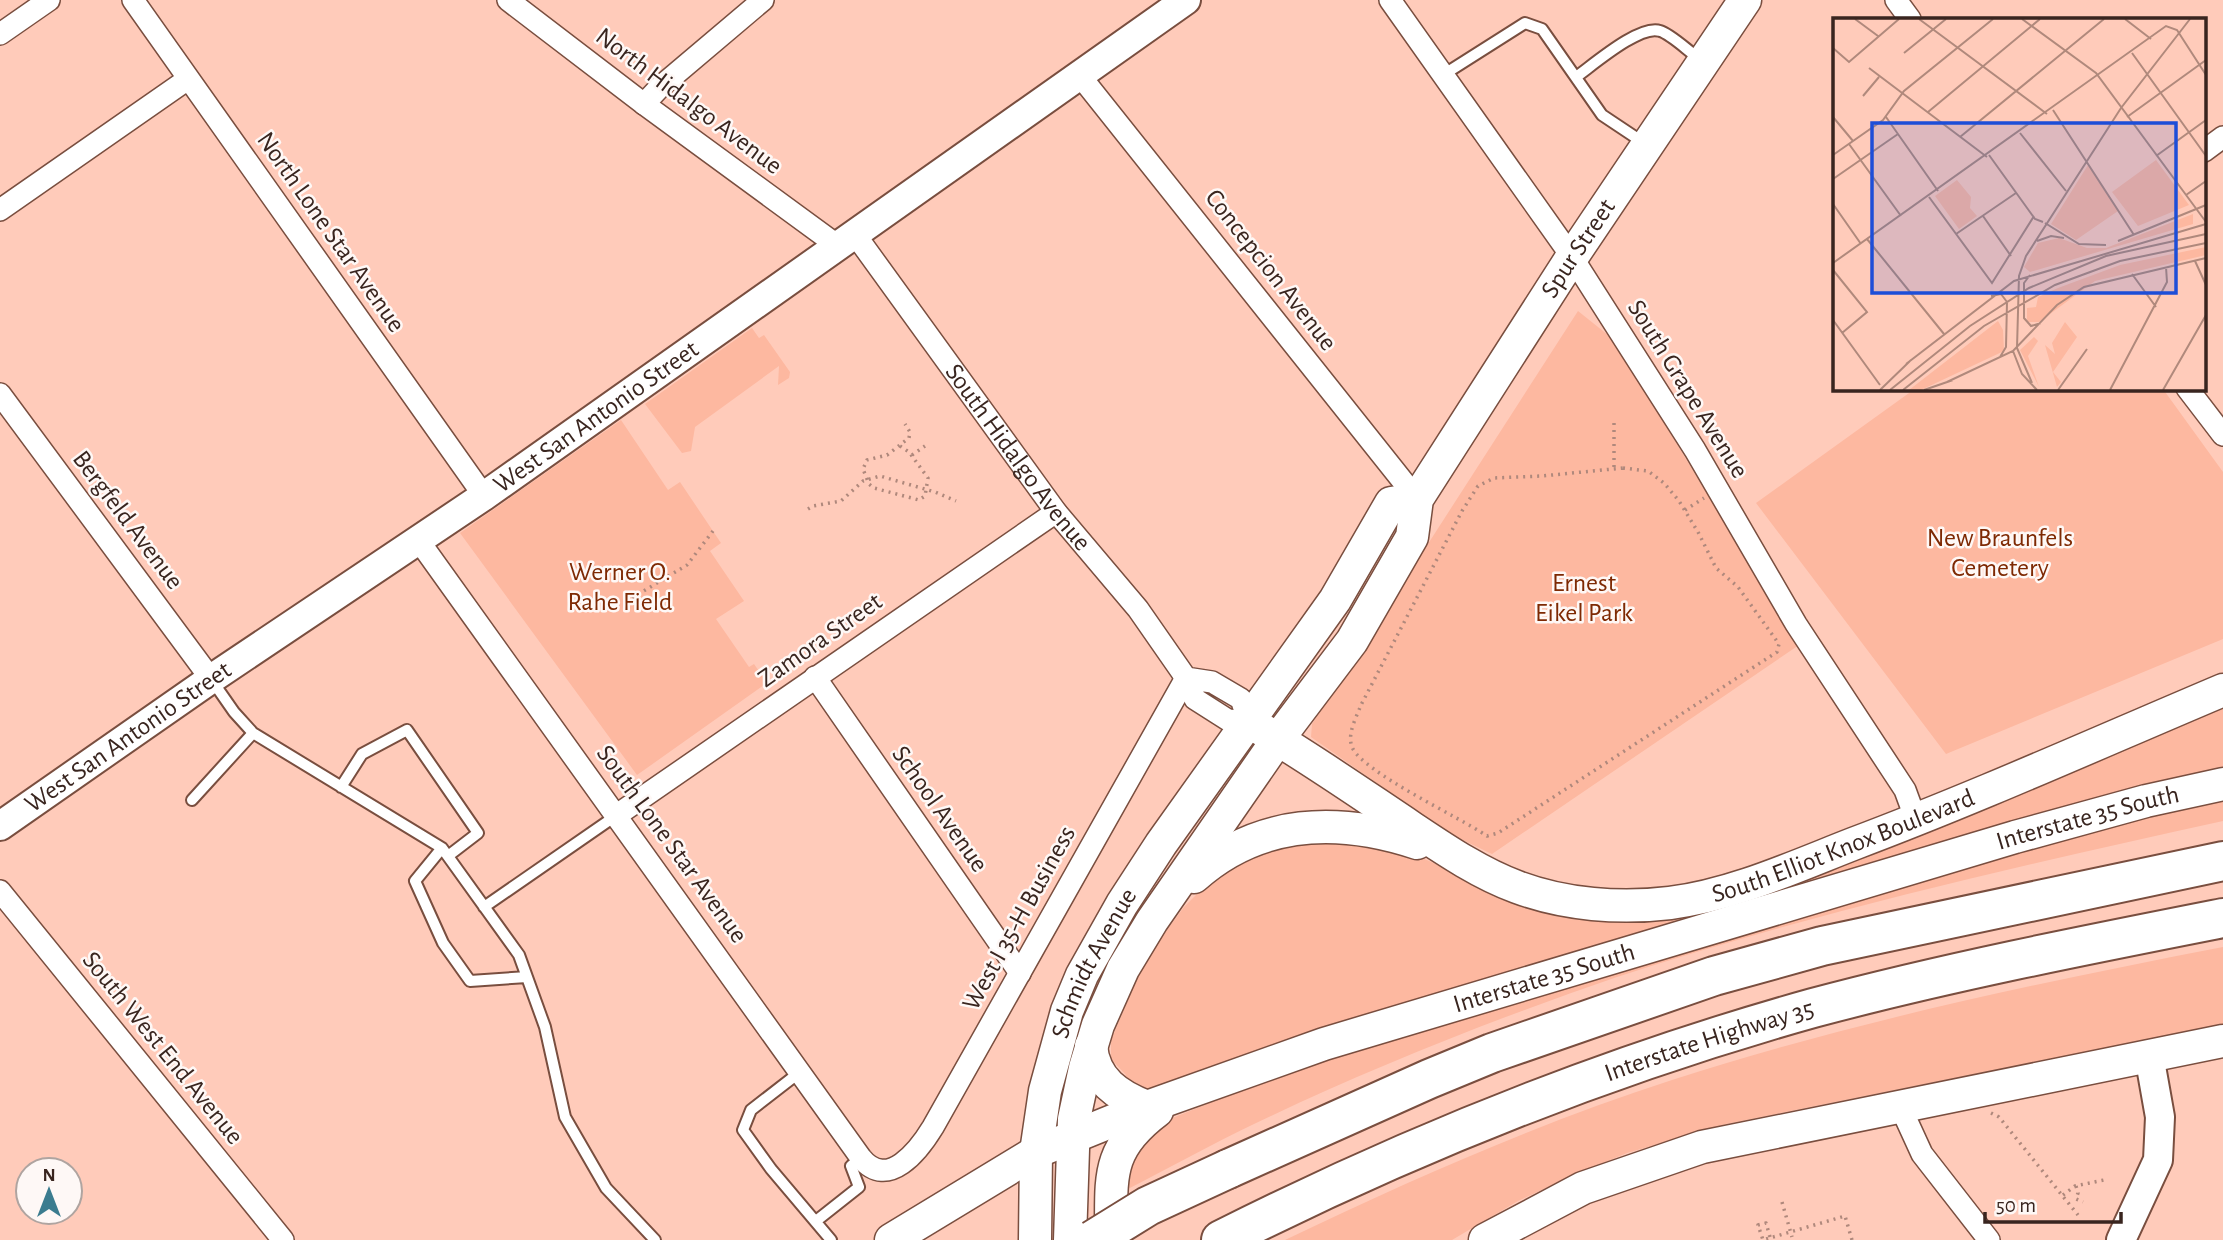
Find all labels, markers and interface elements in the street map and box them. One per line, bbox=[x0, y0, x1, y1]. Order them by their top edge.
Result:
inset map bbox=[1833, 18, 2206, 390]
street label: North Hidalgo Avenue bbox=[591, 23, 787, 179]
street label: North Lone Star Avenue bbox=[252, 127, 410, 337]
street label: Concepcion Avenue bbox=[1200, 185, 1342, 355]
street label: Spur Street bbox=[1536, 194, 1620, 303]
street label: South Grape Avenue bbox=[1623, 295, 1753, 483]
street label: West San Antonio Street bbox=[489, 336, 703, 498]
street label: South Hidalgo Avenue bbox=[940, 359, 1096, 556]
street label: Bergfeld Avenue bbox=[68, 446, 188, 594]
park label: New Braunfels Cemetery bbox=[1927, 525, 2073, 581]
park label: Werner O. Rahe Field bbox=[567, 559, 673, 615]
park label: Ernest Eikel Park bbox=[1535, 570, 1633, 626]
street label: Zamora Street bbox=[753, 588, 887, 692]
street label: West San Antonio Street bbox=[20, 657, 236, 817]
street label: South Lone Star Avenue bbox=[592, 740, 752, 948]
street label: School Avenue bbox=[887, 741, 993, 877]
street label: Interstate 35 South bbox=[1993, 781, 2182, 855]
street label: South Elliot Knox Boulevard bbox=[1709, 784, 1978, 907]
street label: West I 35-H Business bbox=[958, 822, 1080, 1014]
street label: Schmidt Avenue bbox=[1047, 884, 1142, 1041]
street label: Interstate 35 South bbox=[1450, 939, 1638, 1018]
street label: South West End Avenue bbox=[78, 947, 248, 1149]
street label: Interstate Highway 35 bbox=[1601, 995, 1817, 1087]
north arrow bbox=[14, 1156, 84, 1226]
text: N bbox=[42, 1166, 56, 1185]
scale bar bbox=[1985, 1180, 2122, 1224]
text: 50 m bbox=[1996, 1195, 2036, 1216]

